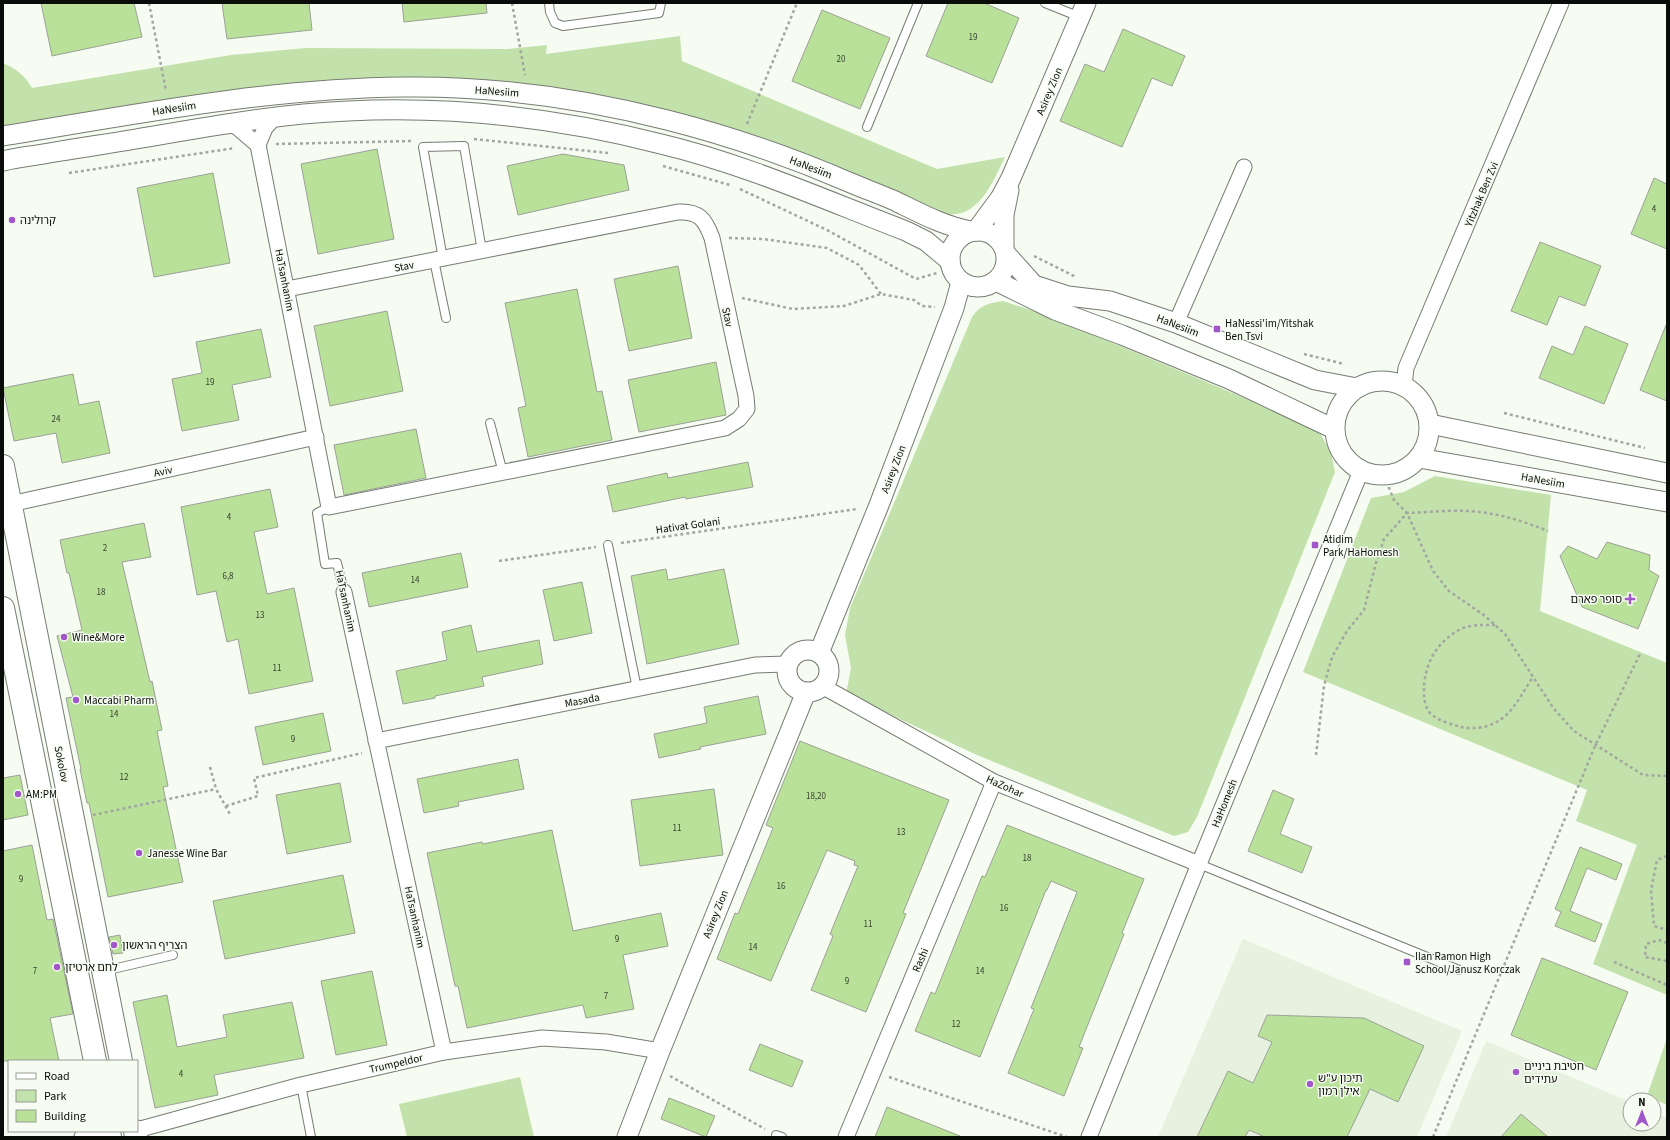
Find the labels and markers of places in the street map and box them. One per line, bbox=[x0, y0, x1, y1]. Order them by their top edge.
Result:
place label: קרולינה bbox=[20, 213, 56, 228]
marker: קרולינה bbox=[7, 215, 17, 225]
place label: HaNessi'im/Yitshak Ben Tsvi bbox=[1225, 316, 1314, 344]
marker: HaNessi'im/Yitshak Ben Tsvi bbox=[1212, 324, 1222, 334]
place label: Atidim Park/HaHomesh bbox=[1323, 532, 1398, 560]
marker: Atidim Park/HaHomesh bbox=[1310, 540, 1320, 550]
place label: סופר פארם bbox=[1570, 592, 1622, 607]
marker: סופר פארם bbox=[1625, 594, 1635, 604]
place label: Wine&More bbox=[72, 630, 125, 645]
marker: Wine&More bbox=[59, 632, 69, 642]
place label: Maccabi Pharm bbox=[84, 693, 154, 708]
marker: Maccabi Pharm bbox=[71, 695, 81, 705]
place label: AM:PM bbox=[26, 787, 57, 802]
marker: AM:PM bbox=[13, 789, 23, 799]
place label: Janesse Wine Bar bbox=[147, 846, 227, 861]
marker: Janesse Wine Bar bbox=[134, 848, 144, 858]
place label: הצריף הראשון bbox=[122, 938, 187, 953]
marker: הצריף הראשון bbox=[109, 940, 119, 950]
place label: Ilan Ramon High School/Janusz Korczak bbox=[1415, 949, 1521, 977]
marker: Ilan Ramon High School/Janusz Korczak bbox=[1402, 957, 1412, 967]
place label: לחם ארטיזן bbox=[65, 960, 118, 975]
marker: לחם ארטיזן bbox=[52, 962, 62, 972]
place label: חטיבת ביניים עתידים bbox=[1524, 1059, 1584, 1087]
marker: חטיבת ביניים עתידים bbox=[1511, 1067, 1521, 1077]
place label: תיכון ע"ש אילן רמון bbox=[1318, 1071, 1363, 1099]
marker: תיכון ע"ש אילן רמון bbox=[1305, 1079, 1315, 1089]

